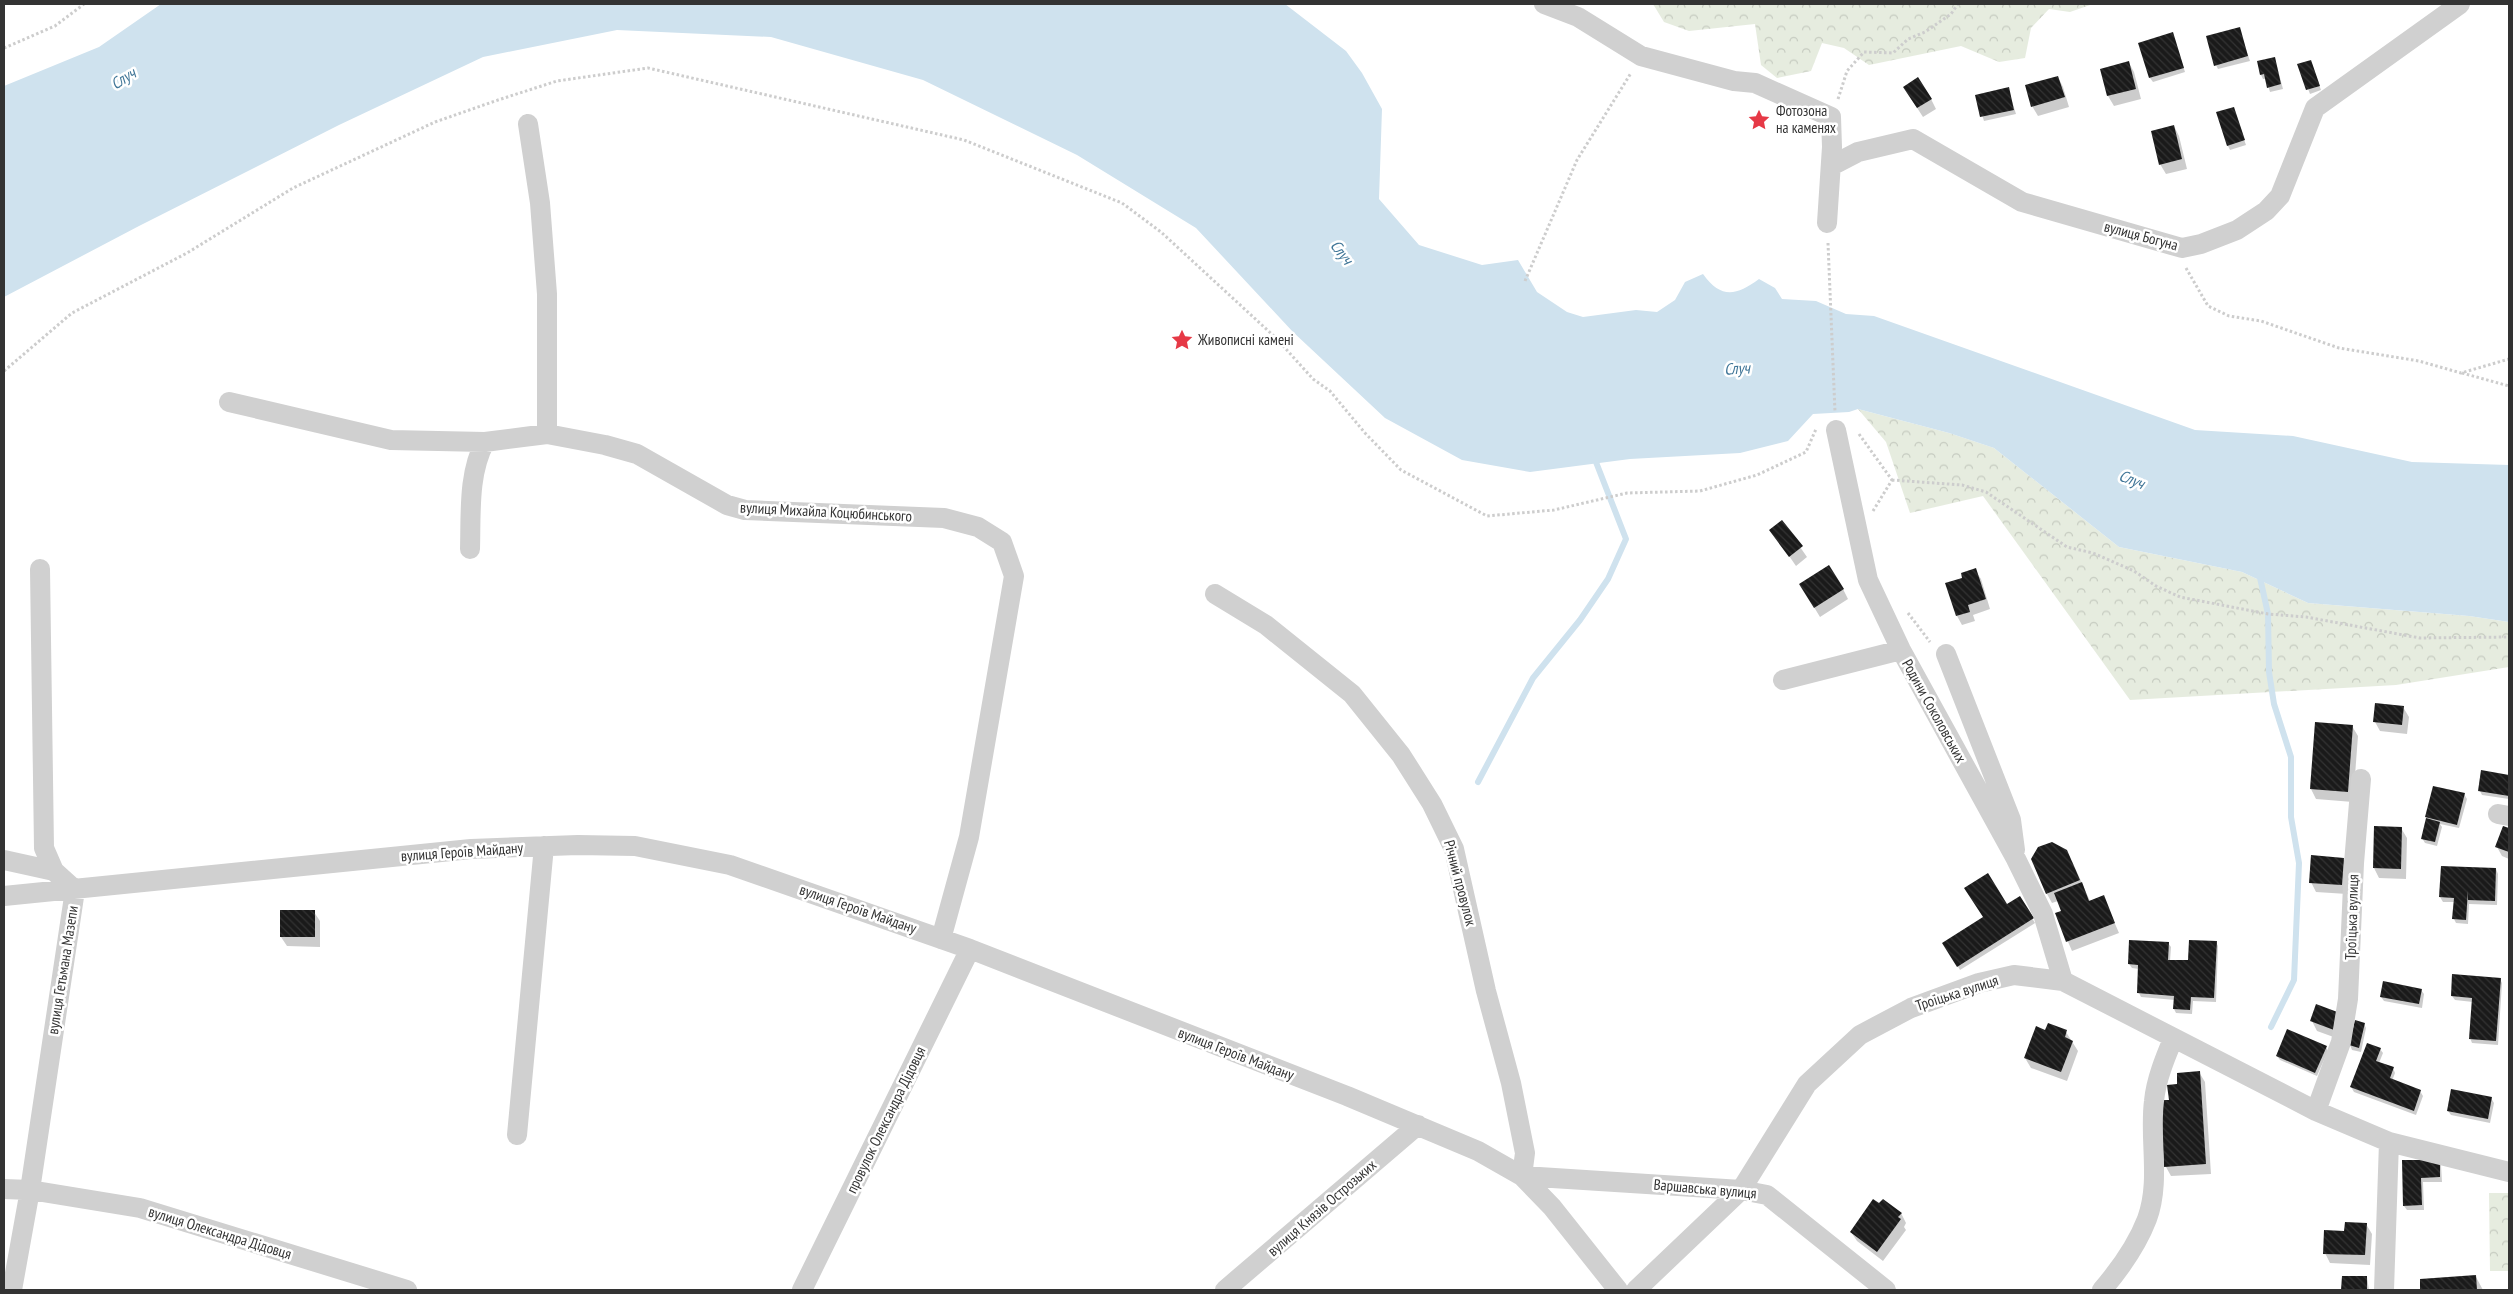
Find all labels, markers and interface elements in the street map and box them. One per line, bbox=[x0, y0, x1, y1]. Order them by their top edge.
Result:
water label: Случ bbox=[107, 62, 141, 93]
place label: Фотозона на каменях bbox=[1776, 101, 1836, 137]
place icon: Фотозона на каменях bbox=[1746, 107, 1772, 133]
street label: вулиця Богуна bbox=[2102, 217, 2180, 254]
water label: Случ bbox=[1326, 236, 1359, 270]
place icon: Живописні камені bbox=[1169, 327, 1195, 353]
place label: Живописні камені bbox=[1197, 330, 1294, 349]
water label: Случ bbox=[1724, 357, 1752, 379]
water label: Случ bbox=[2116, 465, 2149, 494]
street label: вулиця Михайла Коцюбинського bbox=[740, 498, 912, 525]
street label: Родини Соколовських bbox=[1898, 656, 1971, 766]
street label: вулиця Героїв Майдану bbox=[400, 838, 524, 865]
street label: Річний провулок bbox=[1440, 838, 1481, 928]
street label: Троїцька вулиця bbox=[2341, 874, 2362, 960]
street label: вулиця Героїв Майдану bbox=[797, 880, 920, 938]
street label: вулиця Гетьмана Мазепи bbox=[43, 904, 82, 1036]
street label: Троїцька вулиця bbox=[1913, 970, 2001, 1015]
street label: вулиця Героїв Майдану bbox=[1176, 1023, 1297, 1084]
street label: провулок Олександра Дідовця bbox=[842, 1043, 929, 1196]
street label: вулиця Князів Острозьких bbox=[1263, 1155, 1380, 1260]
street label: Варшавська вулиця bbox=[1653, 1175, 1757, 1202]
street label: вулиця Олександра Дідовця bbox=[146, 1202, 294, 1263]

